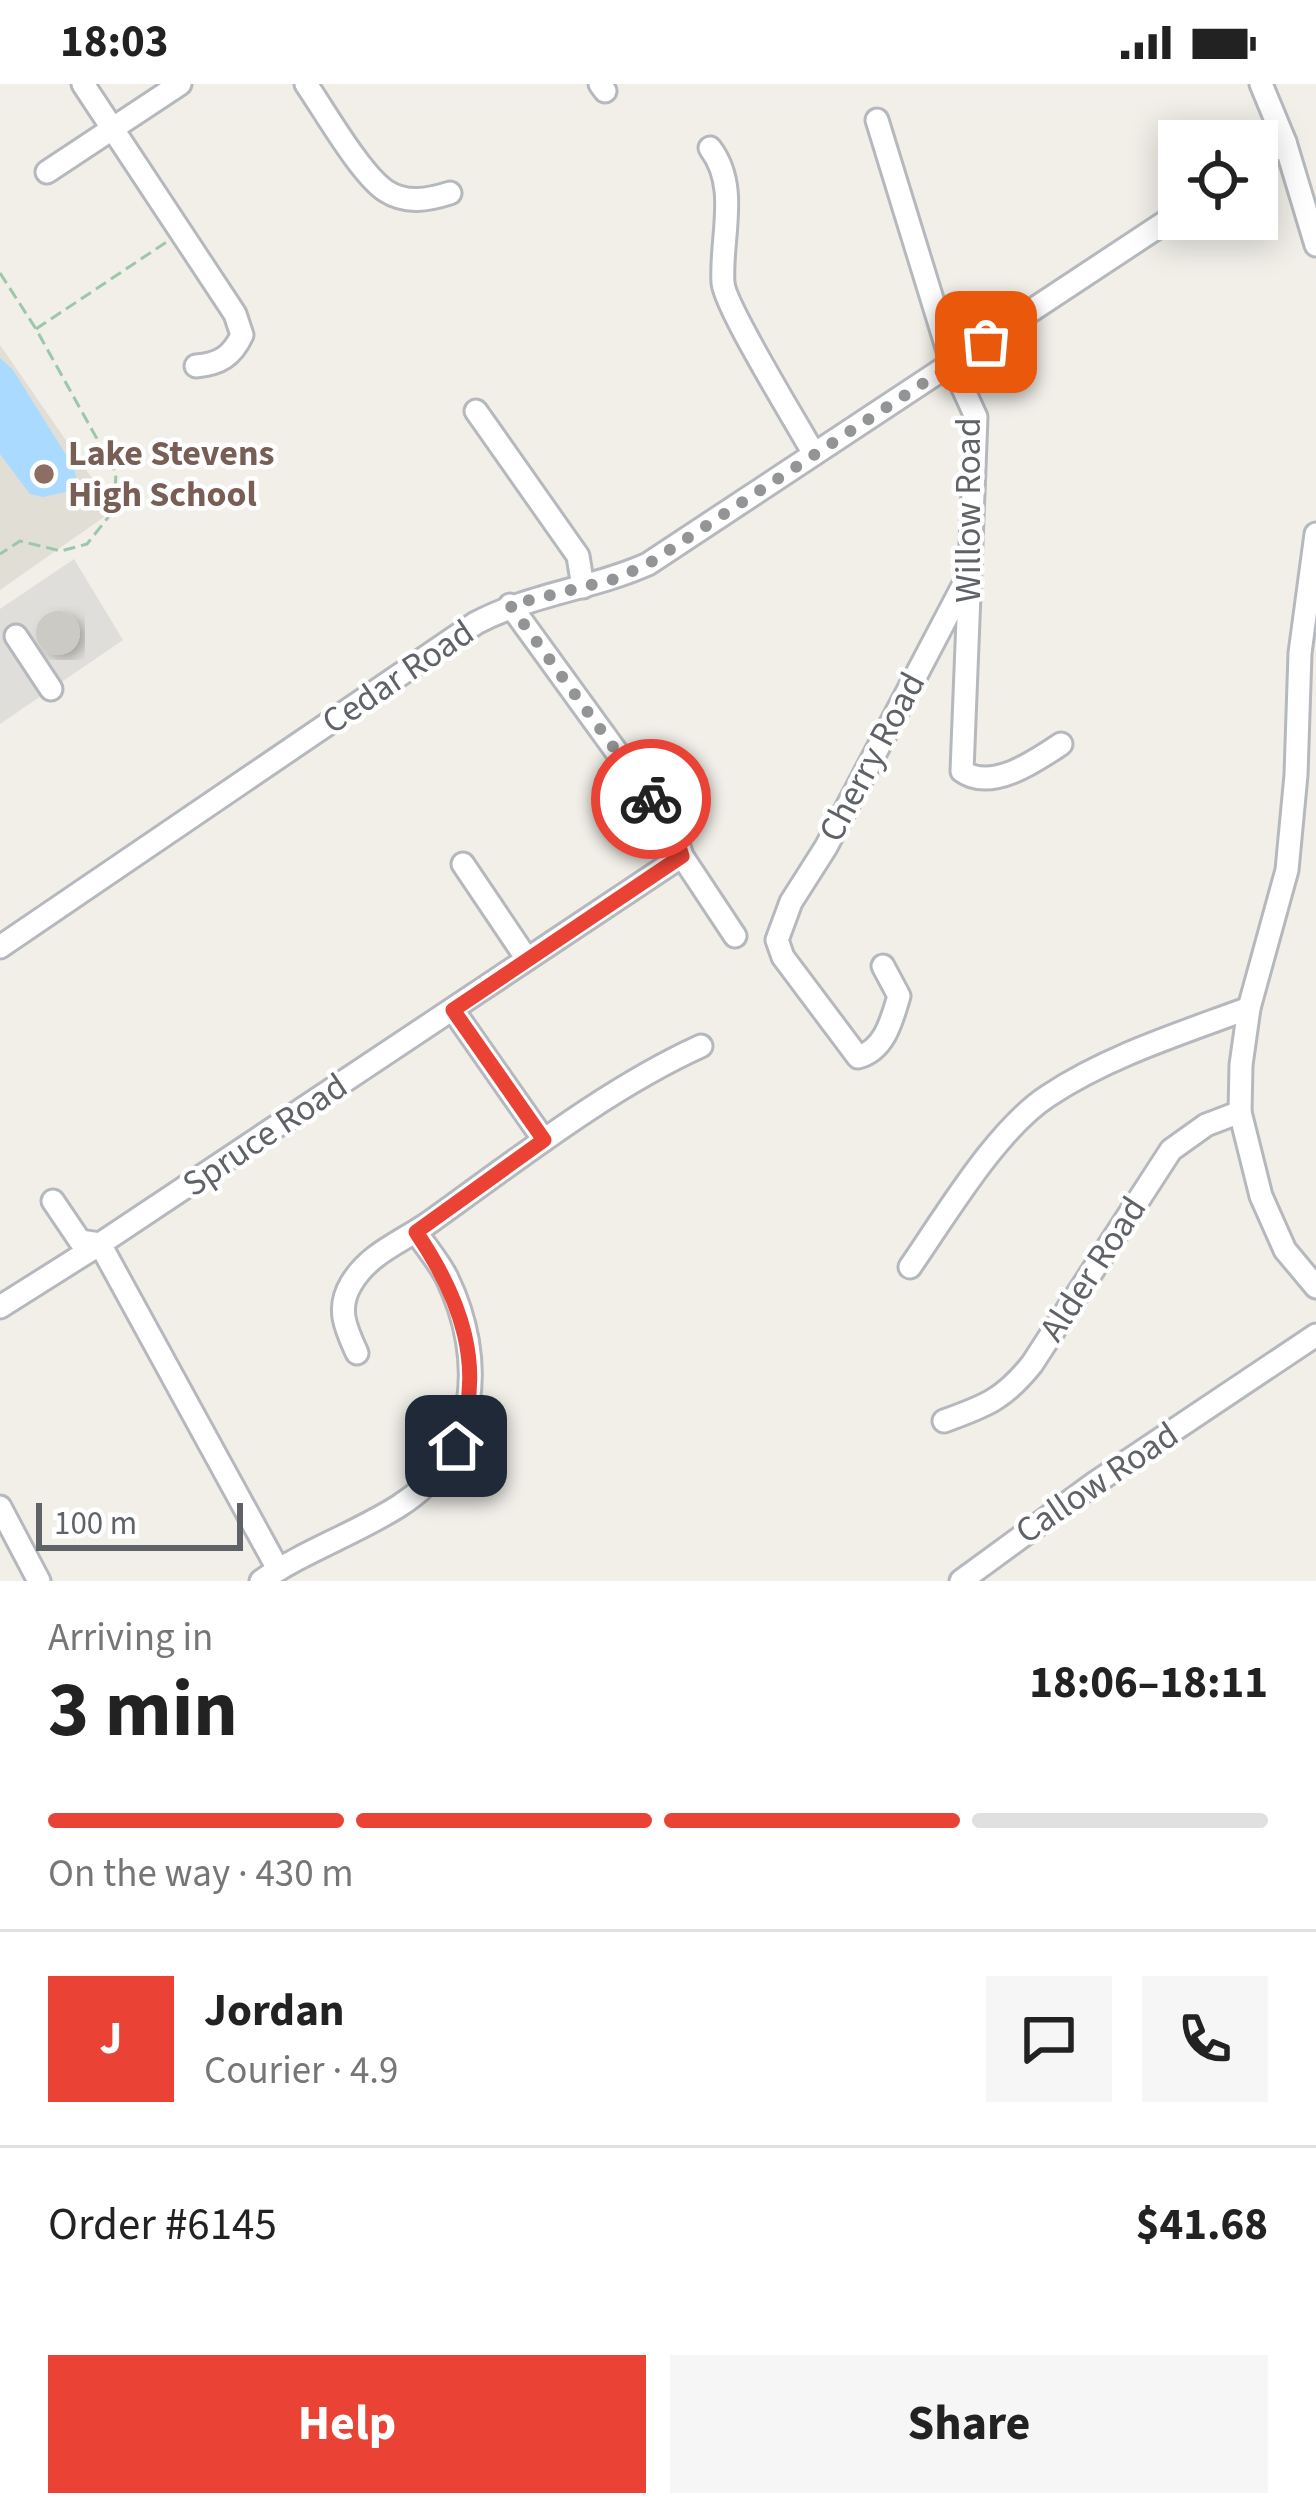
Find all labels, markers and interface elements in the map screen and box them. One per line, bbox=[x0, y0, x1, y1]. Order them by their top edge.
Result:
text: 18:03 bbox=[60, 10, 169, 74]
map controls bbox=[1158, 120, 1278, 240]
button: locate bbox=[1158, 120, 1278, 240]
pin bbox=[935, 291, 1037, 393]
icon: bag bbox=[953, 309, 1019, 375]
street label: Willow Road bbox=[943, 417, 994, 603]
place label: Lake Stevens High School bbox=[68, 428, 274, 520]
marker: Lake Stevens High School bbox=[31, 461, 57, 487]
street label: Cedar Road bbox=[312, 607, 484, 747]
street label: Cherry Road bbox=[806, 663, 938, 851]
courier bbox=[591, 739, 711, 859]
icon: bike bbox=[618, 766, 684, 832]
street label: Spruce Road bbox=[172, 1061, 358, 1209]
street label: Alder Road bbox=[1027, 1187, 1159, 1351]
pin bbox=[405, 1395, 507, 1497]
street label: Callow Road bbox=[1005, 1410, 1189, 1556]
icon: home bbox=[423, 1413, 489, 1479]
scale bar bbox=[36, 1497, 243, 1550]
text: 100 m bbox=[54, 1500, 137, 1547]
text: Arriving in bbox=[48, 1610, 213, 1666]
text: 18:06–18:11 bbox=[1029, 1651, 1268, 1715]
text: 3 min bbox=[48, 1655, 238, 1766]
text: On the way · 430 m bbox=[48, 1846, 354, 1902]
button: chat bbox=[986, 1976, 1112, 2102]
button: phone bbox=[1142, 1976, 1268, 2102]
text: Jordan bbox=[204, 1979, 345, 2043]
text: J bbox=[100, 2007, 122, 2071]
text: Courier · 4.9 bbox=[204, 2043, 398, 2099]
text: Order #6145 bbox=[48, 2193, 277, 2257]
text: $41.68 bbox=[1136, 2193, 1268, 2257]
button: Help bbox=[48, 2355, 646, 2493]
button: Share bbox=[670, 2355, 1268, 2493]

